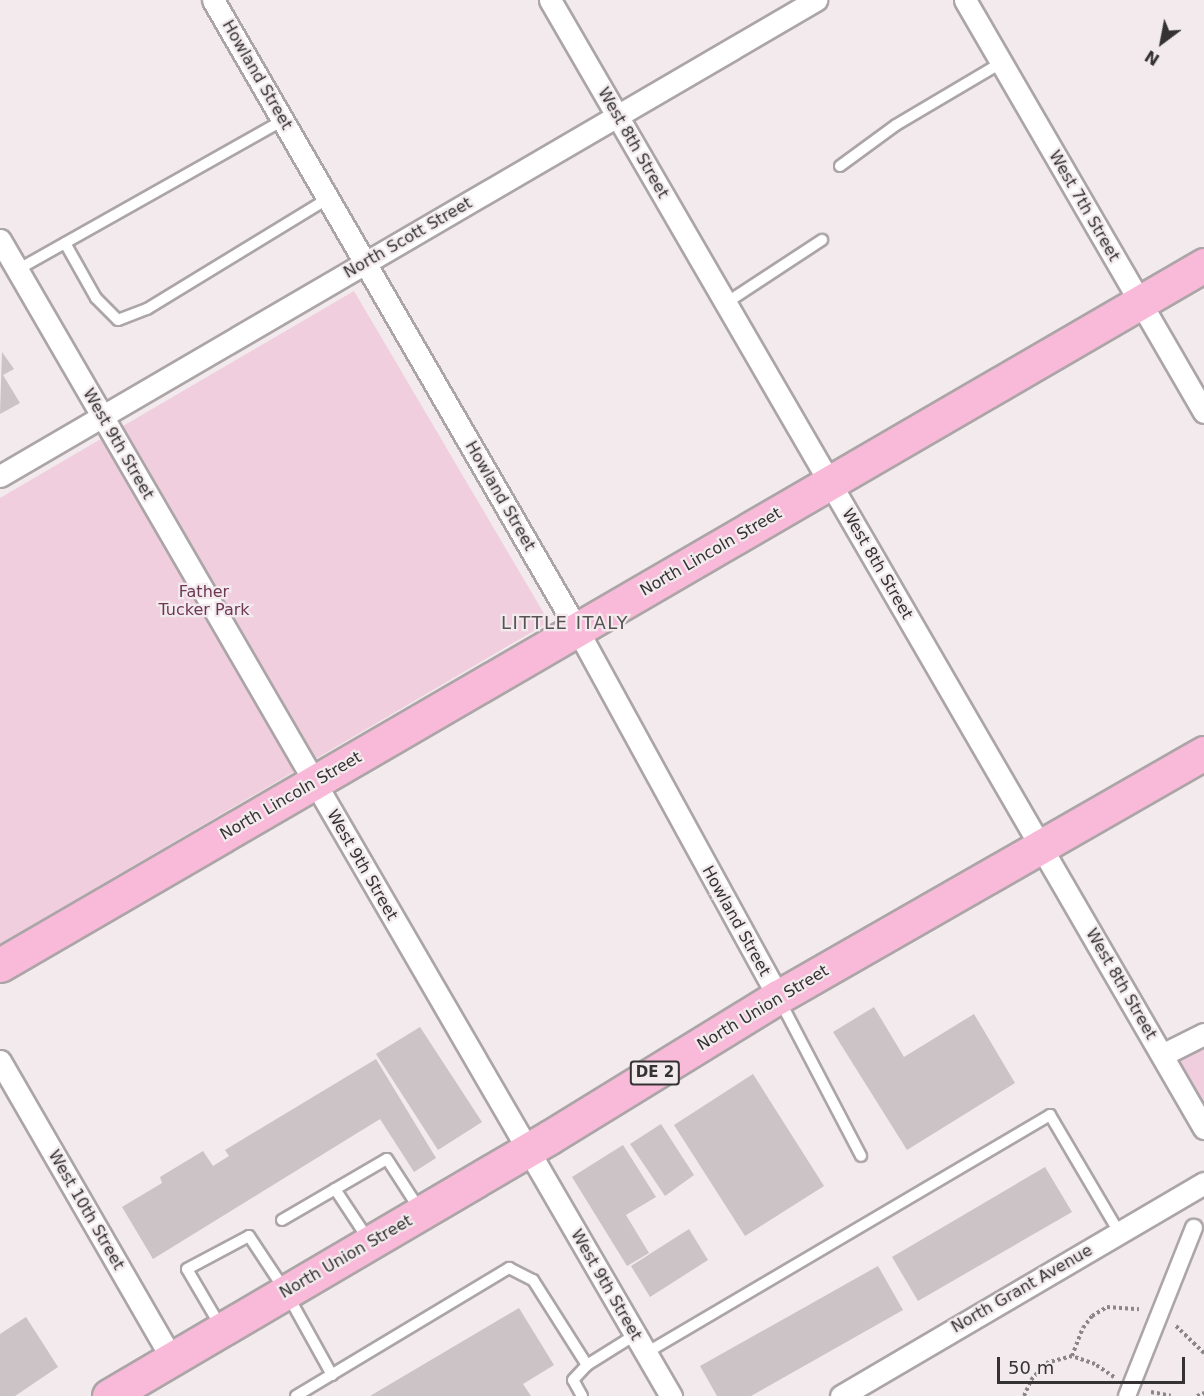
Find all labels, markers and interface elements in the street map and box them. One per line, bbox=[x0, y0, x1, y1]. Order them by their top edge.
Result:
north arrow bbox=[1132, 12, 1192, 72]
street label: Howland Street bbox=[218, 17, 296, 133]
text: N bbox=[1141, 46, 1163, 69]
street label: West 8th Street bbox=[594, 84, 672, 202]
street label: West 7th Street bbox=[1045, 147, 1123, 265]
street label: North Scott Street bbox=[340, 193, 476, 283]
street label: West 9th Street bbox=[79, 385, 157, 503]
street label: Howland Street bbox=[461, 438, 539, 554]
street label: North Lincoln Street bbox=[637, 504, 785, 600]
street label: West 8th Street bbox=[838, 505, 916, 623]
park label: Father Tucker Park bbox=[158, 582, 250, 620]
district label: LITTLE ITALY bbox=[501, 612, 629, 634]
street label: North Lincoln Street bbox=[217, 748, 365, 844]
street label: West 9th Street bbox=[323, 806, 401, 924]
street label: Howland Street bbox=[698, 862, 774, 980]
street label: West 8th Street bbox=[1082, 925, 1160, 1043]
street label: North Union Street bbox=[694, 961, 832, 1055]
road number: DE 2 bbox=[630, 1061, 680, 1085]
street label: West 10th Street bbox=[44, 1147, 128, 1273]
street label: North Union Street bbox=[276, 1211, 416, 1303]
street label: West 9th Street bbox=[567, 1226, 645, 1344]
street label: North Grant Avenue bbox=[948, 1241, 1096, 1337]
scale bar bbox=[1000, 1345, 1188, 1383]
text: 50 m bbox=[1008, 1357, 1054, 1378]

